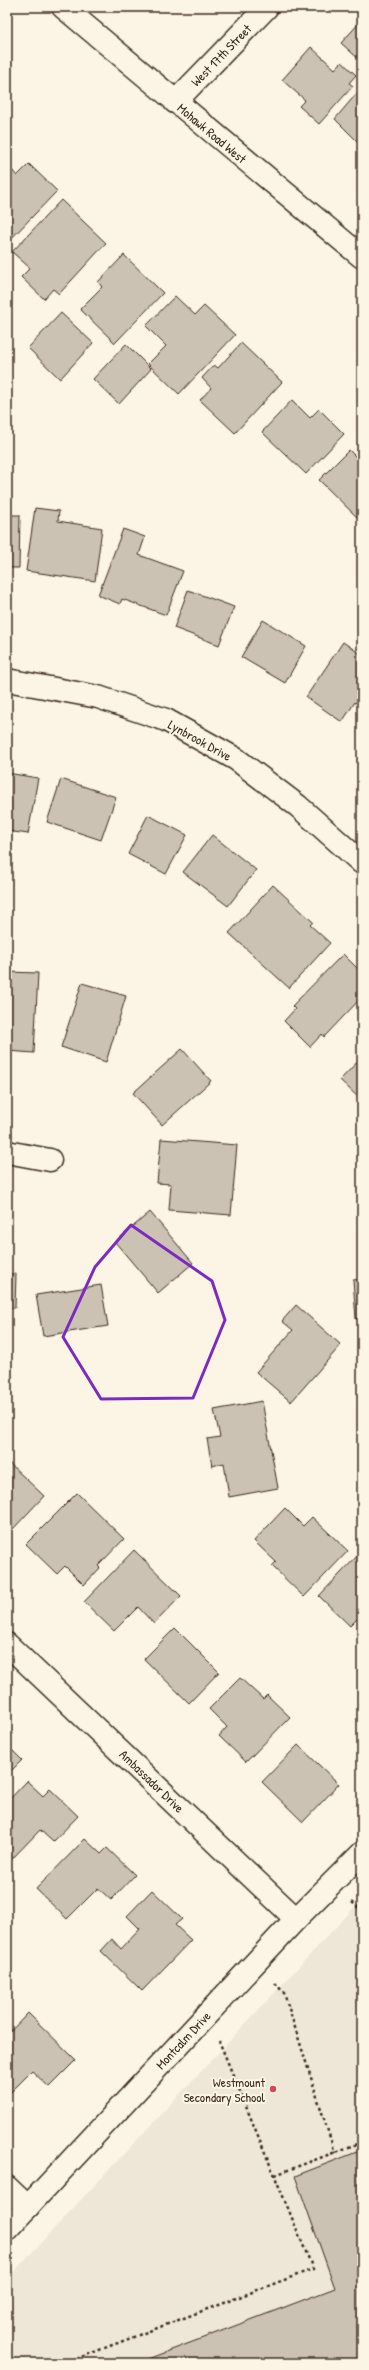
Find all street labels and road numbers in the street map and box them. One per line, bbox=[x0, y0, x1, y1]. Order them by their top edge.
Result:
street label: West 17th Street bbox=[187, 20, 256, 90]
street label: Mohawk Road West bbox=[174, 99, 251, 168]
street label: Lynbrook Drive bbox=[165, 715, 235, 765]
street label: Ambassador Drive bbox=[116, 1746, 188, 1816]
street label: Montcalm Drive bbox=[151, 2007, 215, 2073]

